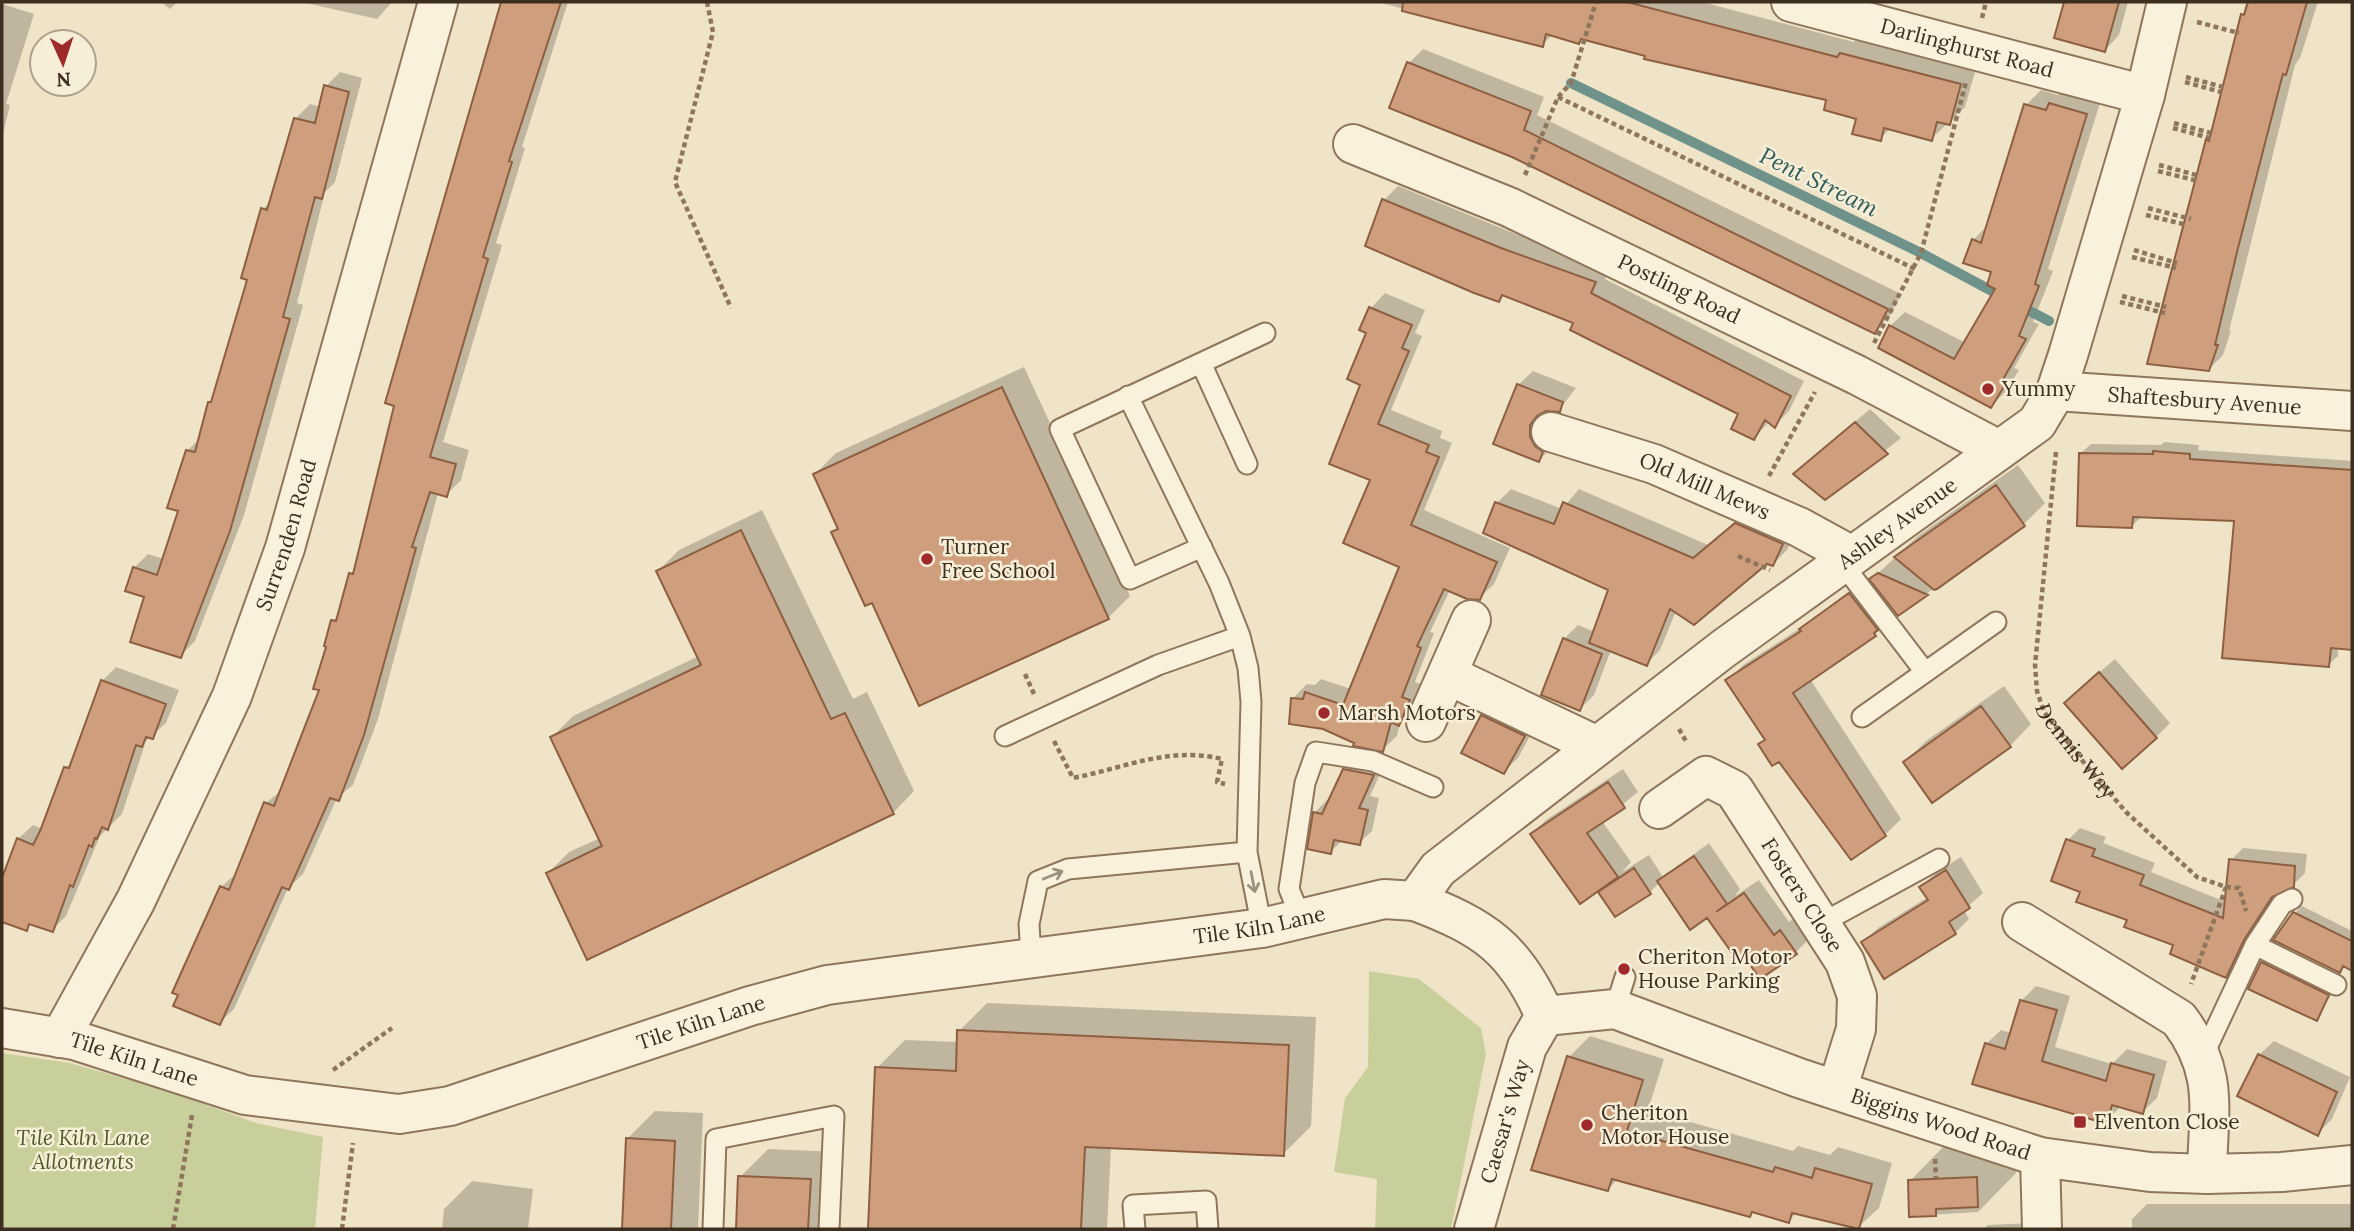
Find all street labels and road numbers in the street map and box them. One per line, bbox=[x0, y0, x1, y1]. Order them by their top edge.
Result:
street label: Darlinghurst Road bbox=[1878, 12, 2057, 83]
street label: Postling Road bbox=[1613, 248, 1745, 330]
street label: Shaftesbury Avenue bbox=[2107, 381, 2302, 421]
street label: Old Mill Mews bbox=[1636, 446, 1774, 526]
street label: Surrenden Road bbox=[250, 456, 322, 614]
street label: Ashley Avenue bbox=[1831, 471, 1962, 576]
street label: Dennis Way bbox=[2029, 700, 2122, 804]
street label: Fosters Close bbox=[1755, 833, 1849, 957]
street label: Tile Kiln Lane bbox=[1192, 899, 1328, 950]
street label: Tile Kiln Lane bbox=[633, 988, 768, 1056]
street label: Tile Kiln Lane bbox=[66, 1025, 202, 1092]
street label: Caesar's Way bbox=[1474, 1056, 1536, 1187]
street label: Biggins Wood Road bbox=[1847, 1082, 2034, 1166]

